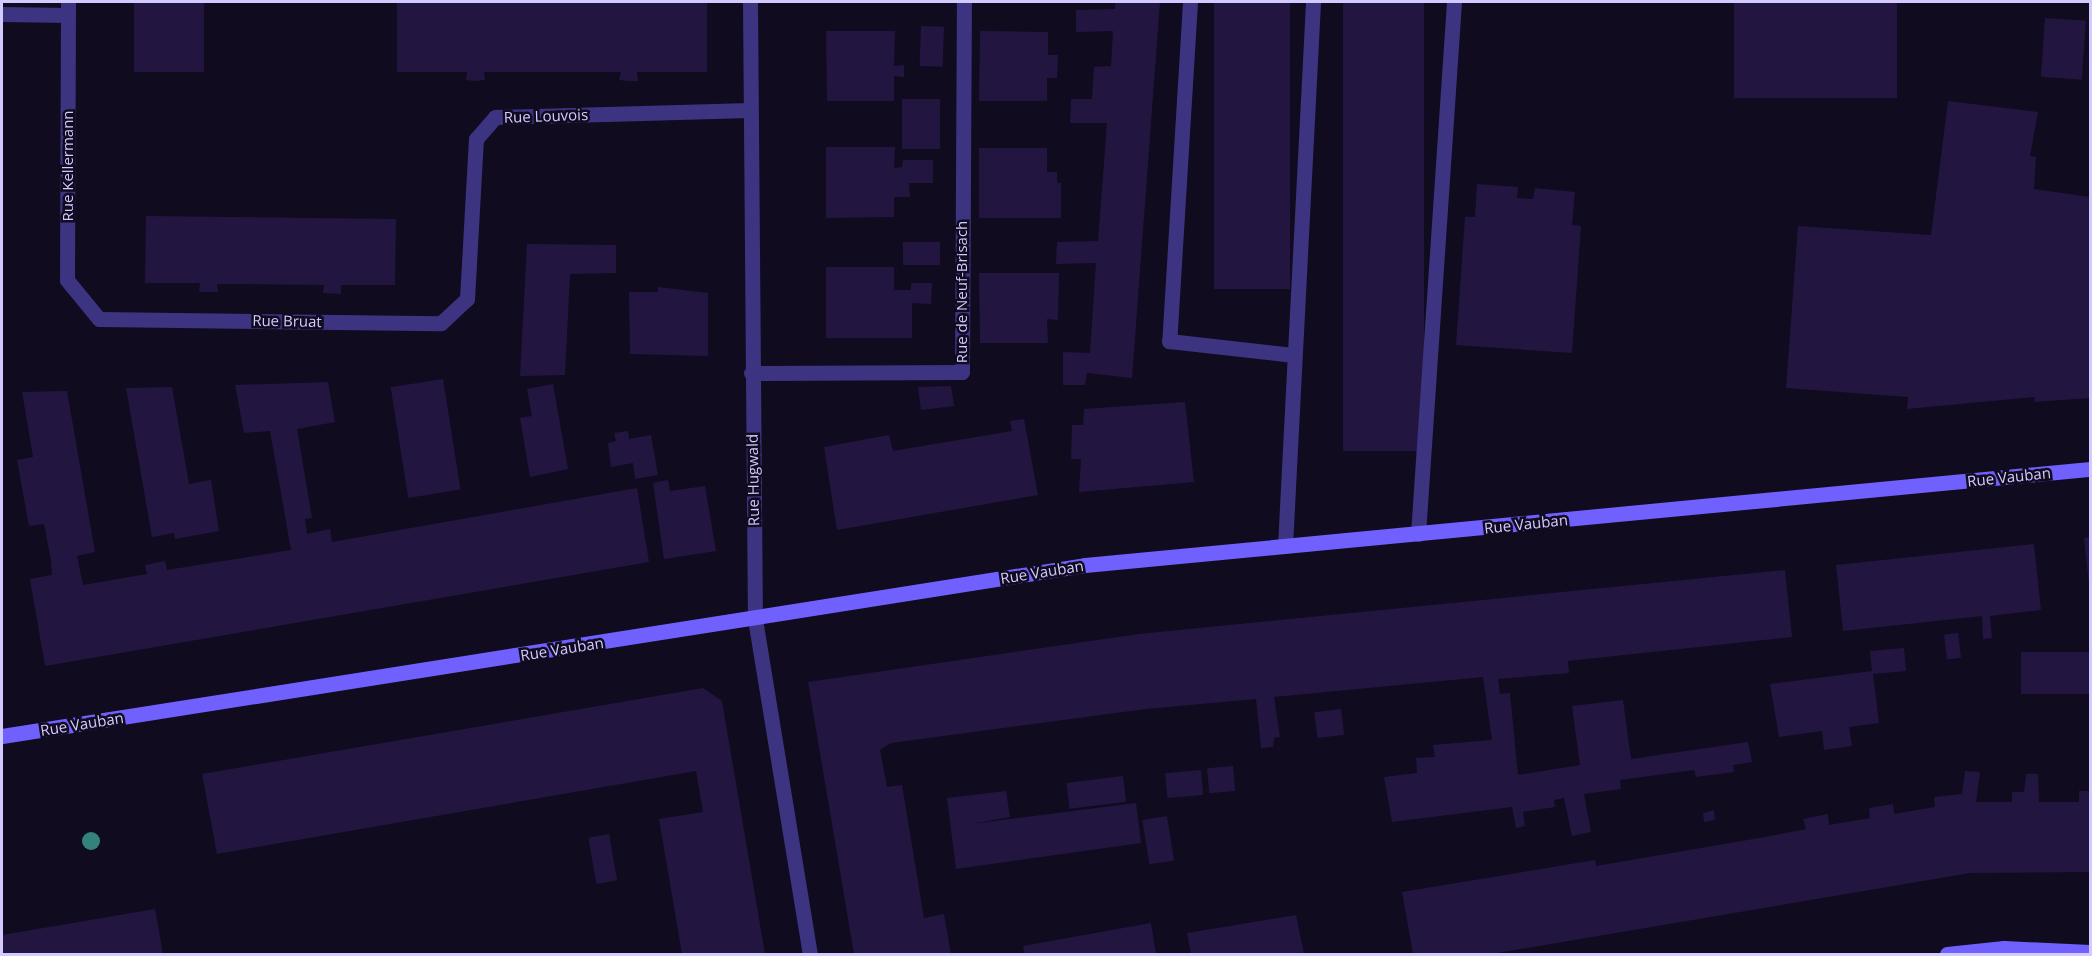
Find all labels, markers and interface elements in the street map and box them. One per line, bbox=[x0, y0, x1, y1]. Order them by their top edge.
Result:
street label: Rue Louvois bbox=[504, 106, 588, 126]
street label: Rue Kellermann bbox=[59, 110, 77, 222]
street label: Rue de Neuf-Brisach bbox=[953, 221, 971, 363]
street label: Rue Bruat bbox=[252, 311, 322, 331]
street label: Rue Hugwald bbox=[743, 434, 763, 526]
street label: Rue Vauban bbox=[1966, 464, 2052, 490]
street label: Rue Vauban bbox=[1483, 511, 1569, 537]
street label: Rue Vauban bbox=[999, 557, 1085, 587]
street label: Rue Vauban bbox=[519, 634, 605, 664]
street label: Rue Vauban bbox=[39, 709, 125, 739]

